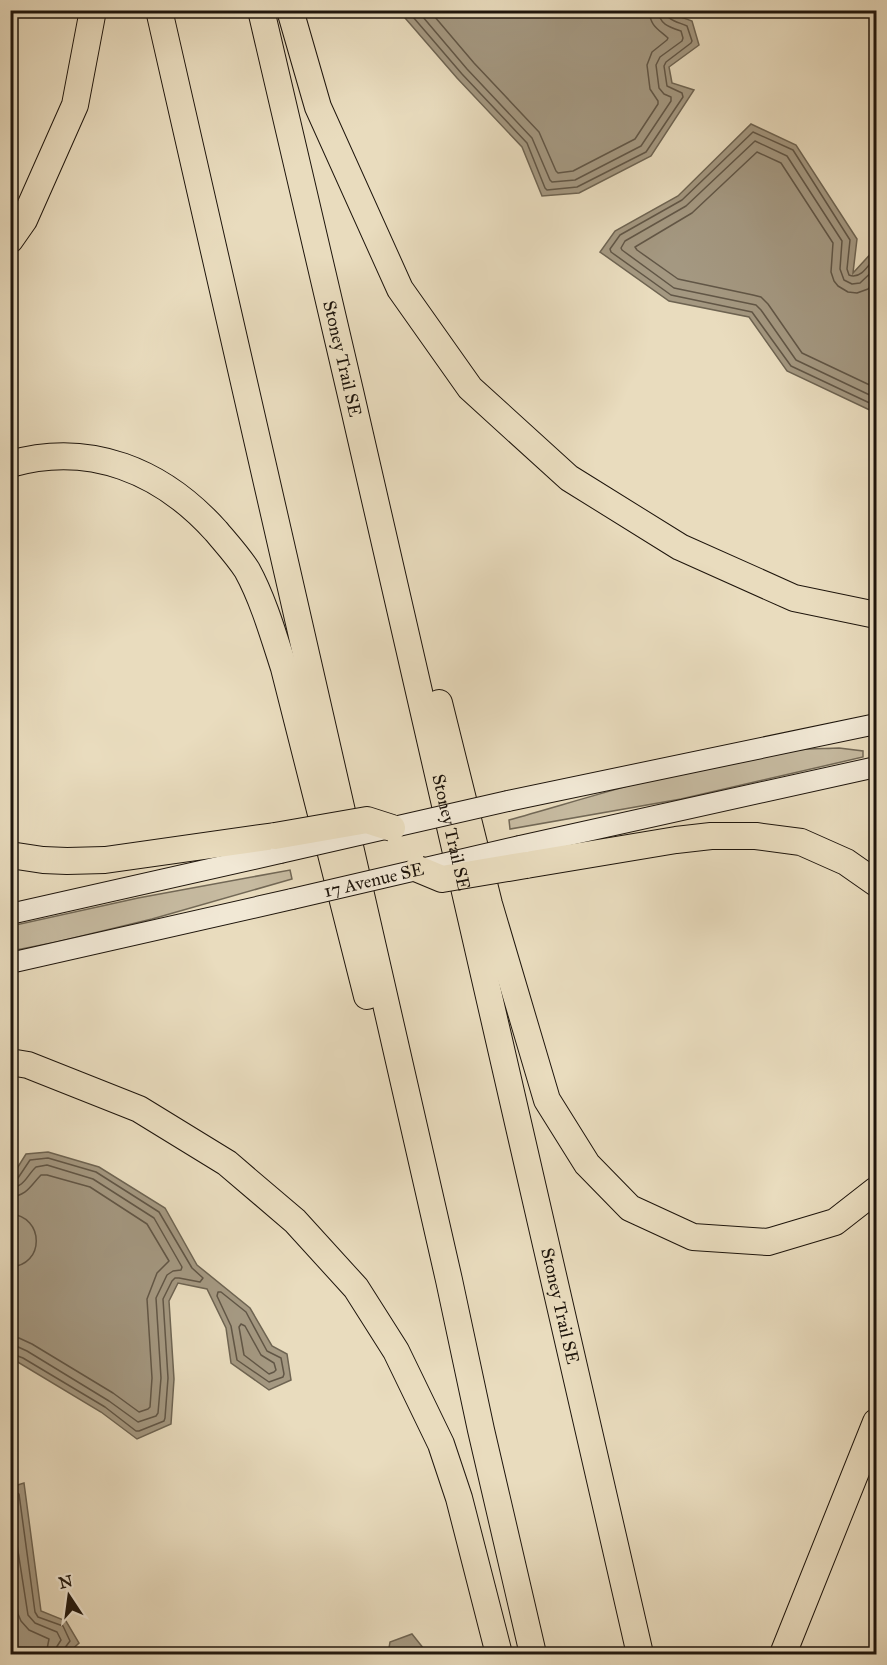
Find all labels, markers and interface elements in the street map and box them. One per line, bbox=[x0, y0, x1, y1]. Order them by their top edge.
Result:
street label: Stoney Trail SE bbox=[318, 298, 367, 419]
street label: Stoney Trail SE bbox=[427, 772, 475, 893]
street label: 17 Avenue SE bbox=[322, 858, 426, 902]
street label: Stoney Trail SE bbox=[536, 1246, 584, 1366]
north arrow bbox=[39, 1566, 99, 1626]
text: N bbox=[57, 1571, 75, 1593]

